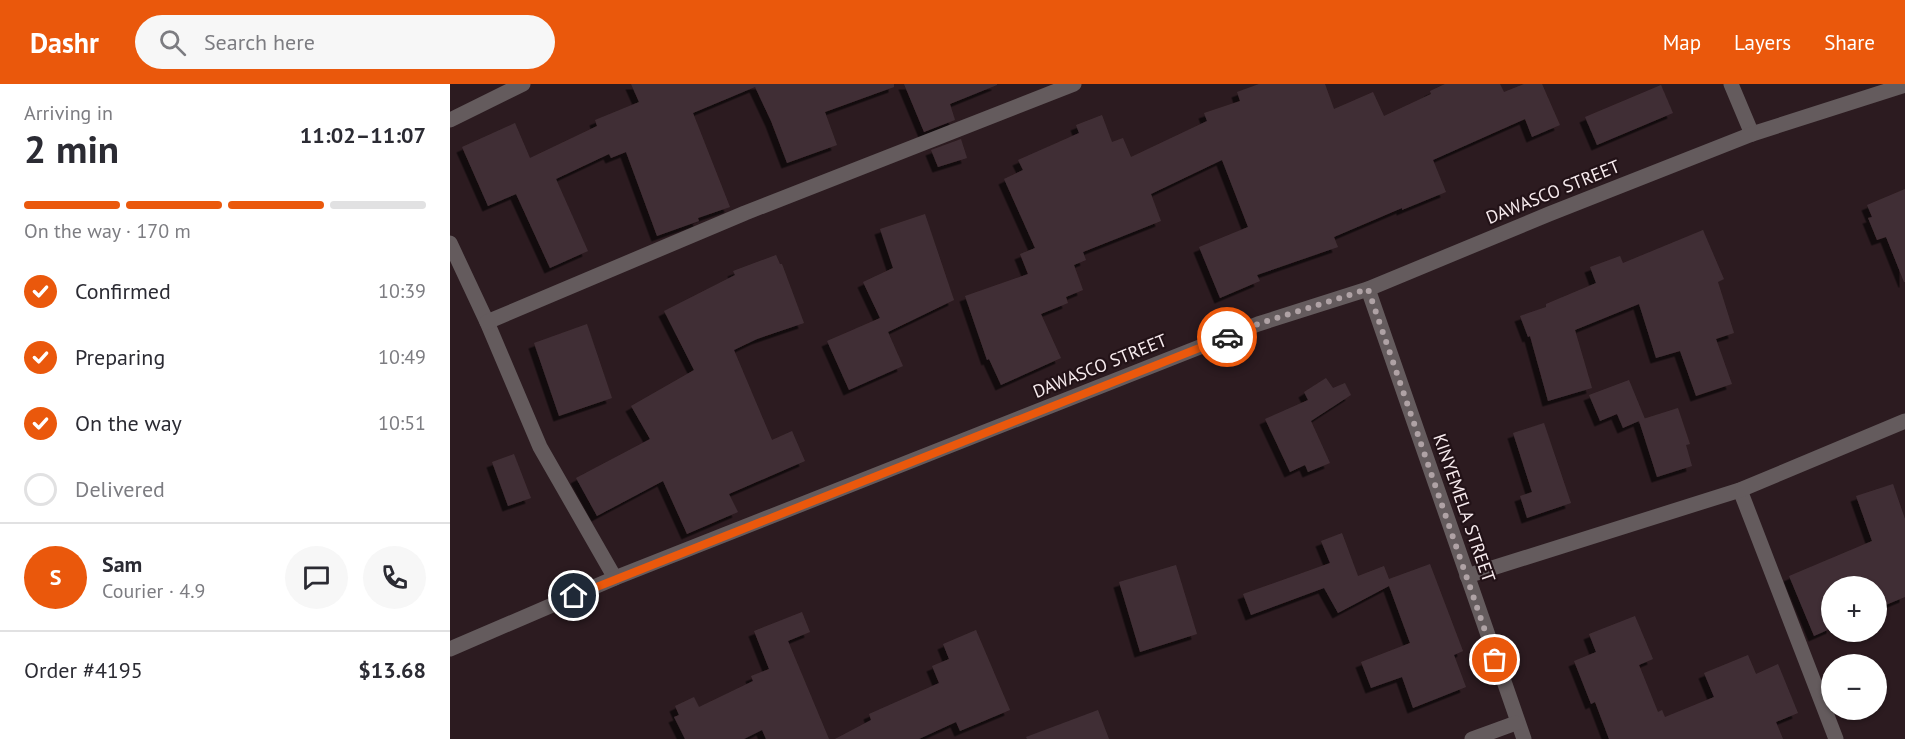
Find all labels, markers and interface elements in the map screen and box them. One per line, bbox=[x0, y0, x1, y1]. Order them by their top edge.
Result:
search box bbox=[135, 15, 555, 69]
text: Dashr bbox=[30, 24, 99, 61]
icon: search bbox=[156, 26, 189, 59]
text: Search here bbox=[204, 28, 315, 56]
text: Map bbox=[1663, 29, 1701, 56]
text: Layers bbox=[1734, 29, 1791, 56]
text: Share bbox=[1824, 29, 1875, 56]
text: Arriving in bbox=[24, 100, 113, 126]
text: 11:02–11:07 bbox=[300, 121, 426, 149]
text: 2 min bbox=[24, 123, 119, 174]
street label: DAWASCO STREET bbox=[1483, 154, 1623, 229]
text: On the way · 170 m bbox=[24, 218, 191, 244]
icon: check bbox=[24, 275, 57, 308]
text: Confirmed bbox=[75, 277, 171, 305]
text: 10:39 bbox=[378, 278, 426, 304]
courier bbox=[1197, 307, 1257, 367]
icon: car bbox=[1211, 321, 1244, 354]
street label: DAWASCO STREET bbox=[1030, 328, 1170, 403]
icon: check bbox=[24, 341, 57, 374]
text: Preparing bbox=[75, 343, 165, 371]
text: 10:49 bbox=[378, 344, 426, 370]
icon: check bbox=[24, 407, 57, 440]
text: On the way bbox=[75, 409, 182, 437]
text: 10:51 bbox=[378, 410, 426, 436]
street label: KINYEMELA STREET bbox=[1428, 431, 1501, 585]
text: Delivered bbox=[75, 475, 165, 503]
button: chat bbox=[285, 546, 348, 609]
button: phone bbox=[363, 546, 426, 609]
text: Sam bbox=[102, 550, 142, 578]
text: S bbox=[50, 563, 61, 591]
pin bbox=[548, 570, 599, 621]
map controls bbox=[1821, 576, 1887, 720]
button: + bbox=[1821, 576, 1887, 642]
text: Courier · 4.9 bbox=[102, 578, 205, 604]
icon: home bbox=[557, 579, 590, 612]
pin bbox=[1469, 634, 1520, 685]
icon: bag bbox=[1478, 643, 1511, 676]
button: − bbox=[1821, 654, 1887, 720]
text: Order #4195 bbox=[24, 656, 143, 684]
text: $13.68 bbox=[358, 656, 426, 684]

